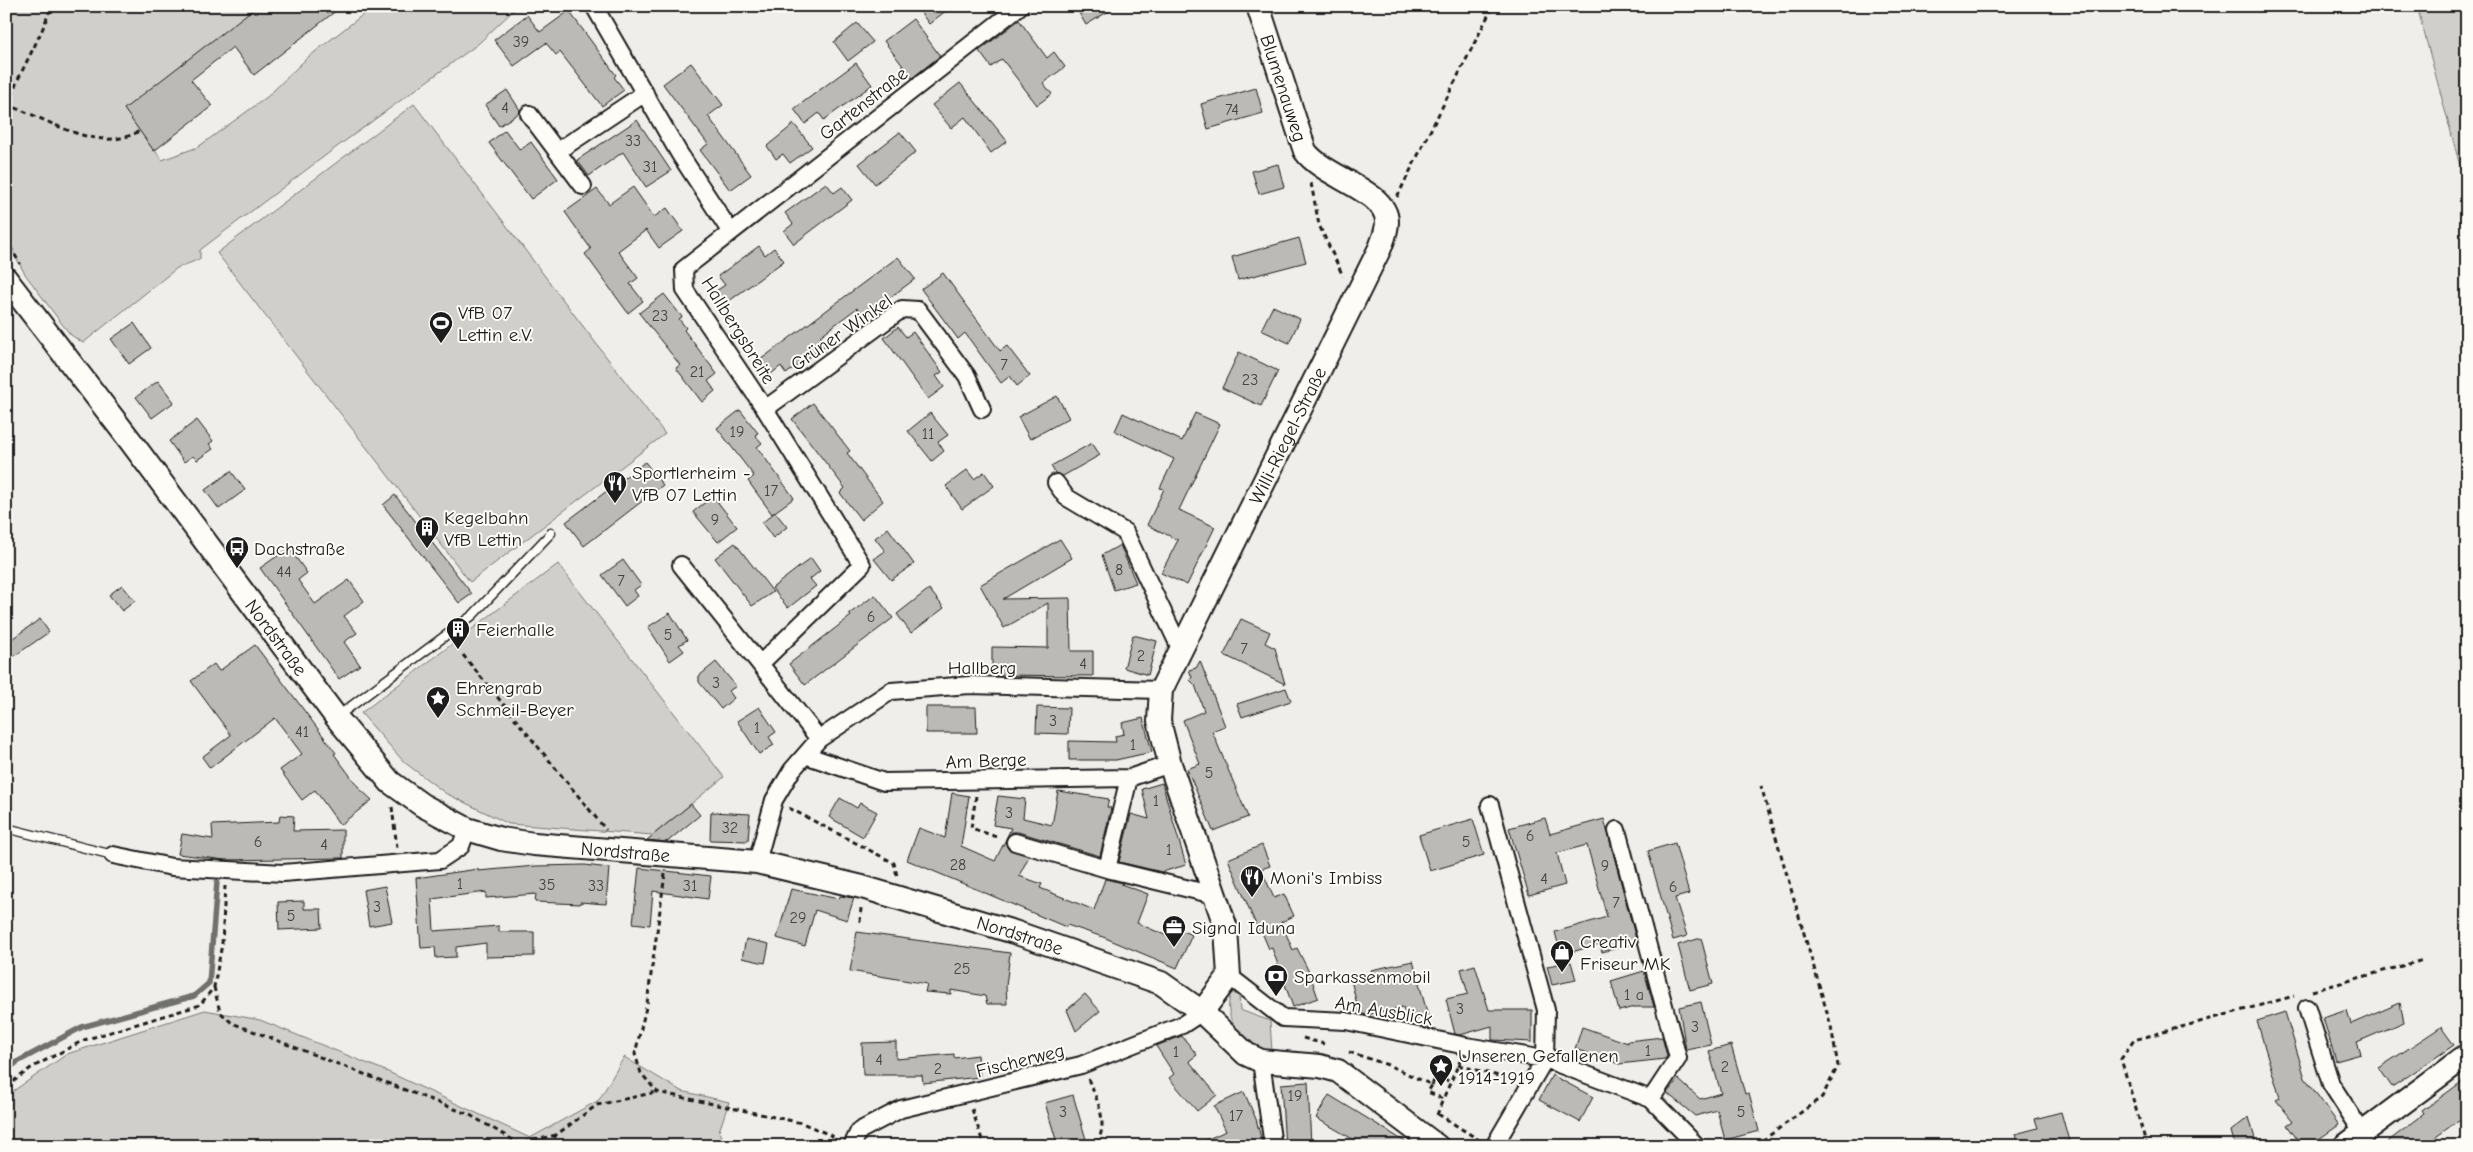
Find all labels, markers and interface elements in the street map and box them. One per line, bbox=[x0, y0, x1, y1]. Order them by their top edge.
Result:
street label: Blumenauweg bbox=[1255, 32, 1311, 145]
house number: 39 bbox=[513, 33, 529, 51]
street label: Gartenstraße bbox=[815, 63, 912, 145]
house number: 4 bbox=[501, 99, 509, 117]
house number: 74 bbox=[1225, 101, 1239, 119]
house number: 33 bbox=[625, 132, 641, 150]
house number: 31 bbox=[643, 158, 657, 176]
street label: Hallbergsbreite bbox=[696, 273, 780, 388]
street label: Grüner Winkel bbox=[787, 290, 896, 376]
place label: VfB 07 Lettin e.V. bbox=[458, 302, 532, 346]
house number: 23 bbox=[652, 307, 668, 325]
sports icon: VfB 07 Lettin e.V. bbox=[428, 310, 454, 344]
house number: 7 bbox=[1000, 356, 1008, 374]
house number: 21 bbox=[690, 363, 704, 381]
street label: Willi-Riegel-Straße bbox=[1245, 364, 1331, 508]
house number: 23 bbox=[1242, 371, 1258, 389]
house number: 19 bbox=[730, 423, 744, 441]
house number: 11 bbox=[922, 425, 934, 443]
place label: Sportlerheim - VfB 07 Lettin bbox=[632, 462, 751, 506]
restaurant icon: Sportlerheim - VfB 07 Lettin bbox=[602, 470, 628, 504]
house number: 17 bbox=[764, 482, 778, 500]
place label: Kegelbahn VfB Lettin bbox=[444, 507, 529, 551]
house number: 9 bbox=[711, 511, 719, 529]
building icon: Kegelbahn VfB Lettin bbox=[414, 515, 440, 549]
bus stop icon: Dachstraße bbox=[224, 535, 250, 569]
place label: Dachstraße bbox=[254, 538, 345, 560]
house number: 8 bbox=[1115, 561, 1123, 579]
house number: 44 bbox=[276, 563, 292, 581]
house number: 7 bbox=[617, 572, 625, 590]
street label: Nordstraße bbox=[240, 595, 311, 680]
house number: 6 bbox=[867, 608, 875, 626]
building icon: Feierhalle bbox=[445, 616, 471, 650]
place label: Feierhalle bbox=[476, 619, 555, 641]
house number: 5 bbox=[664, 626, 672, 644]
house number: 7 bbox=[1240, 640, 1248, 658]
house number: 2 bbox=[1137, 647, 1145, 665]
house number: 4 bbox=[1079, 655, 1087, 673]
street label: Hallberg bbox=[948, 657, 1016, 679]
house number: 3 bbox=[712, 674, 720, 692]
place label: Ehrengrab Schmeil-Beyer bbox=[456, 677, 574, 721]
place icon: Ehrengrab Schmeil-Beyer bbox=[425, 685, 451, 719]
house number: 3 bbox=[1049, 712, 1057, 730]
house number: 1 bbox=[754, 719, 760, 737]
house number: 41 bbox=[295, 723, 309, 741]
house number: 1 bbox=[1130, 736, 1136, 754]
street label: Am Berge bbox=[945, 749, 1027, 773]
house number: 5 bbox=[1205, 764, 1213, 782]
house number: 1 bbox=[1153, 792, 1159, 810]
house number: 3 bbox=[1005, 804, 1013, 822]
house number: 32 bbox=[722, 819, 738, 837]
house number: 6 bbox=[1526, 827, 1534, 845]
house number: 6 bbox=[254, 833, 262, 851]
house number: 5 bbox=[1462, 833, 1470, 851]
house number: 4 bbox=[320, 836, 328, 854]
street label: Nordstraße bbox=[580, 838, 671, 867]
house number: 1 bbox=[1166, 841, 1172, 859]
house number: 28 bbox=[950, 856, 966, 874]
house number: 9 bbox=[1601, 857, 1609, 875]
restaurant icon: Moni's Imbiss bbox=[1239, 864, 1265, 898]
place label: Moni's Imbiss bbox=[1270, 867, 1382, 889]
house number: 4 bbox=[1540, 870, 1548, 888]
house number: 1 bbox=[457, 875, 463, 893]
house number: 35 bbox=[539, 876, 555, 894]
house number: 33 bbox=[588, 877, 604, 895]
house number: 31 bbox=[683, 877, 697, 895]
house number: 6 bbox=[1669, 878, 1677, 896]
house number: 7 bbox=[1612, 894, 1620, 912]
house number: 3 bbox=[373, 898, 381, 916]
house number: 5 bbox=[287, 907, 295, 925]
house number: 29 bbox=[790, 909, 806, 927]
street label: Nordstraße bbox=[974, 912, 1066, 960]
office icon: Signal Iduna bbox=[1161, 914, 1187, 948]
place label: Signal Iduna bbox=[1192, 917, 1295, 939]
place label: Creativ Friseur MK bbox=[1580, 931, 1671, 975]
shop icon: Creativ Friseur MK bbox=[1549, 939, 1575, 973]
house number: 25 bbox=[953, 960, 971, 978]
bank icon: Sparkassenmobil bbox=[1263, 963, 1289, 997]
place label: Sparkassenmobil bbox=[1294, 966, 1431, 988]
house number: 1 a bbox=[1624, 986, 1644, 1004]
street label: Am Ausblick bbox=[1333, 992, 1435, 1031]
house number: 3 bbox=[1456, 1000, 1464, 1018]
house number: 3 bbox=[1691, 1018, 1699, 1036]
street label: Fischerweg bbox=[974, 1039, 1067, 1083]
house number: 1 bbox=[1645, 1042, 1651, 1060]
house number: 1 bbox=[1173, 1043, 1179, 1061]
place label: Unseren Gefallenen 1914-1919 bbox=[1458, 1045, 1619, 1089]
house number: 4 bbox=[875, 1051, 883, 1069]
place icon: Unseren Gefallenen 1914-1919 bbox=[1428, 1053, 1454, 1087]
house number: 2 bbox=[1721, 1058, 1729, 1076]
house number: 2 bbox=[934, 1060, 942, 1078]
house number: 19 bbox=[1288, 1087, 1302, 1105]
house number: 3 bbox=[1059, 1103, 1067, 1121]
house number: 5 bbox=[1737, 1103, 1745, 1121]
house number: 17 bbox=[1229, 1107, 1243, 1125]

